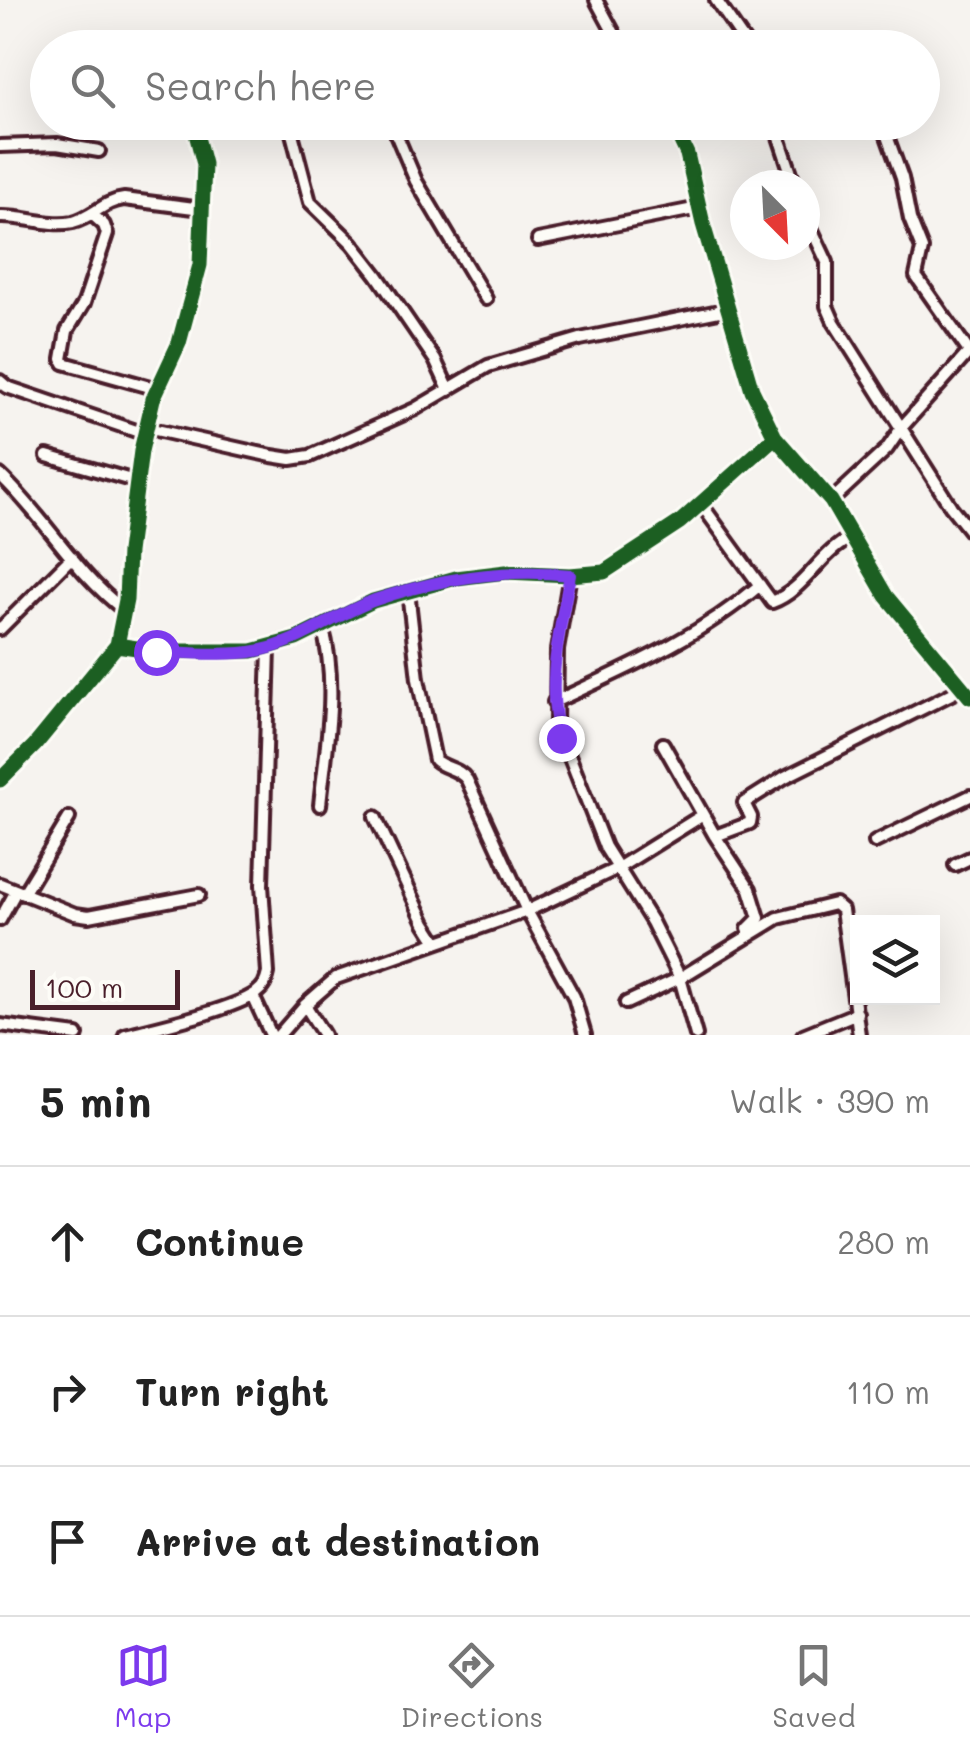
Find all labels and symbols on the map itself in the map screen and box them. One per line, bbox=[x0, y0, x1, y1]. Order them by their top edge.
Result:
north arrow bbox=[730, 170, 820, 260]
route start bbox=[134, 630, 180, 676]
route end bbox=[539, 716, 585, 762]
scale bar bbox=[30, 965, 180, 1010]

